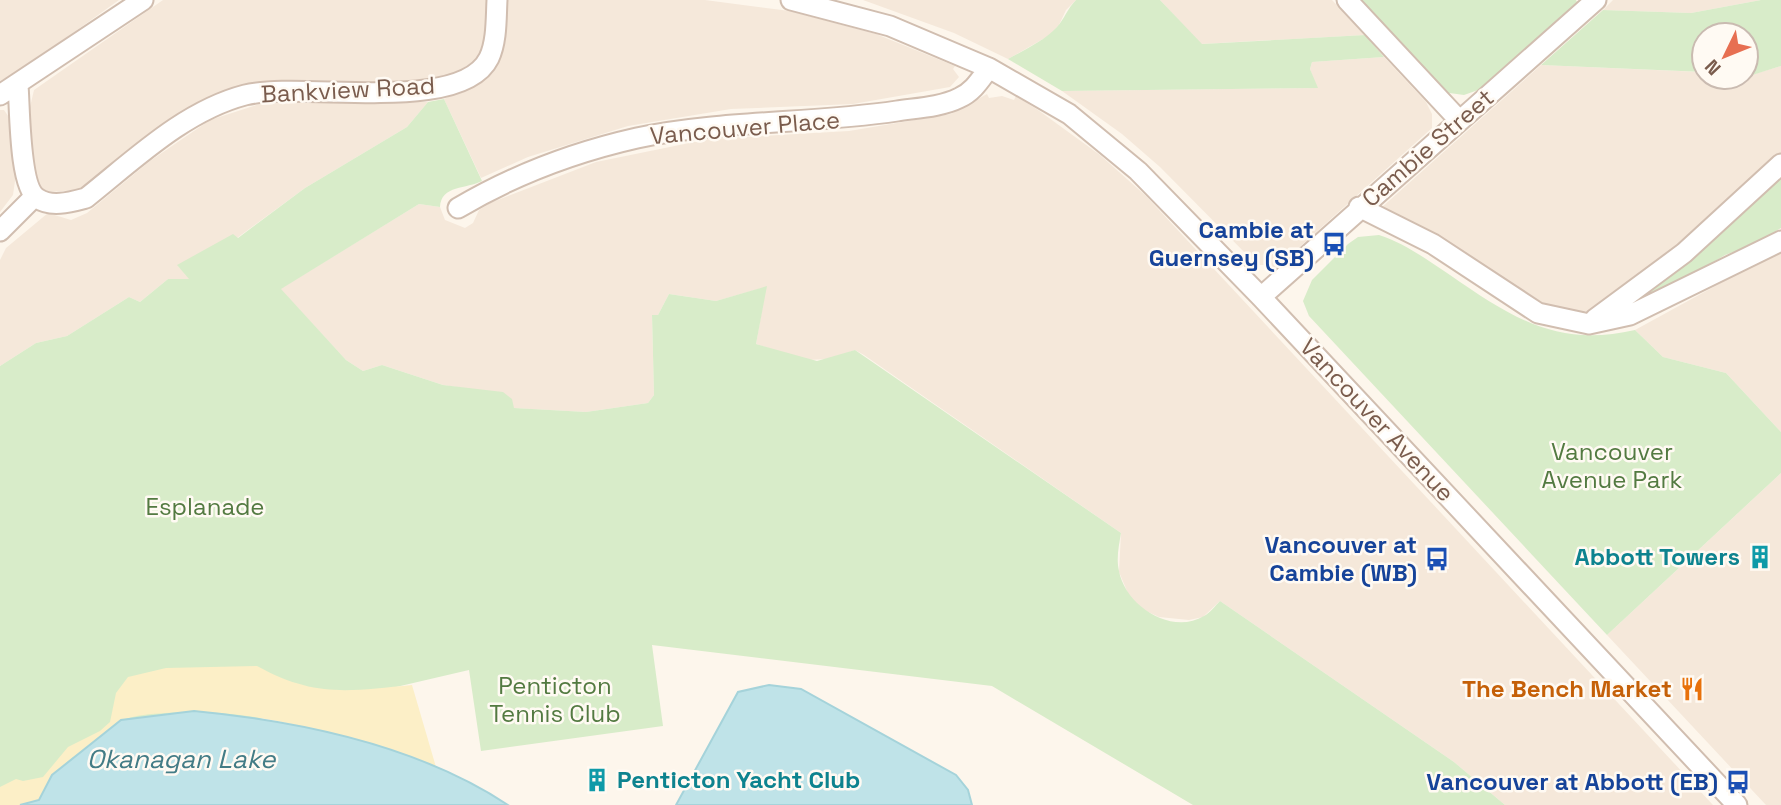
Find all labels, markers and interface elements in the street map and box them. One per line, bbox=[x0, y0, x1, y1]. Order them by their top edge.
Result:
north arrow bbox=[1690, 21, 1760, 91]
text: N bbox=[1699, 54, 1726, 80]
street label: Bankview Road bbox=[260, 69, 436, 110]
street label: Cambie Street bbox=[1355, 82, 1500, 213]
street label: Vancouver Place bbox=[649, 104, 841, 151]
place label: Cambie at Guernsey (SB) bbox=[1149, 214, 1314, 273]
bus stop icon: Cambie at Guernsey (SB) bbox=[1320, 230, 1348, 258]
street label: Vancouver Avenue bbox=[1293, 331, 1461, 508]
park label: Vancouver Avenue Park bbox=[1542, 436, 1683, 495]
park label: Esplanade bbox=[145, 491, 265, 522]
place label: Vancouver at Cambie (WB) bbox=[1264, 529, 1417, 588]
place label: Abbott Towers bbox=[1574, 541, 1740, 572]
building icon: Abbott Towers bbox=[1746, 543, 1774, 571]
bus stop icon: Vancouver at Cambie (WB) bbox=[1423, 545, 1451, 573]
park label: Penticton Tennis Club bbox=[489, 670, 621, 729]
place label: The Bench Market bbox=[1462, 673, 1672, 704]
restaurant icon: The Bench Market bbox=[1678, 675, 1706, 703]
water label: Okanagan Lake bbox=[87, 742, 277, 776]
place label: Penticton Yacht Club bbox=[617, 764, 860, 795]
building icon: Penticton Yacht Club bbox=[583, 766, 611, 794]
place label: Vancouver at Abbott (EB) bbox=[1426, 766, 1718, 797]
bus stop icon: Vancouver at Abbott (EB) bbox=[1724, 768, 1752, 796]

